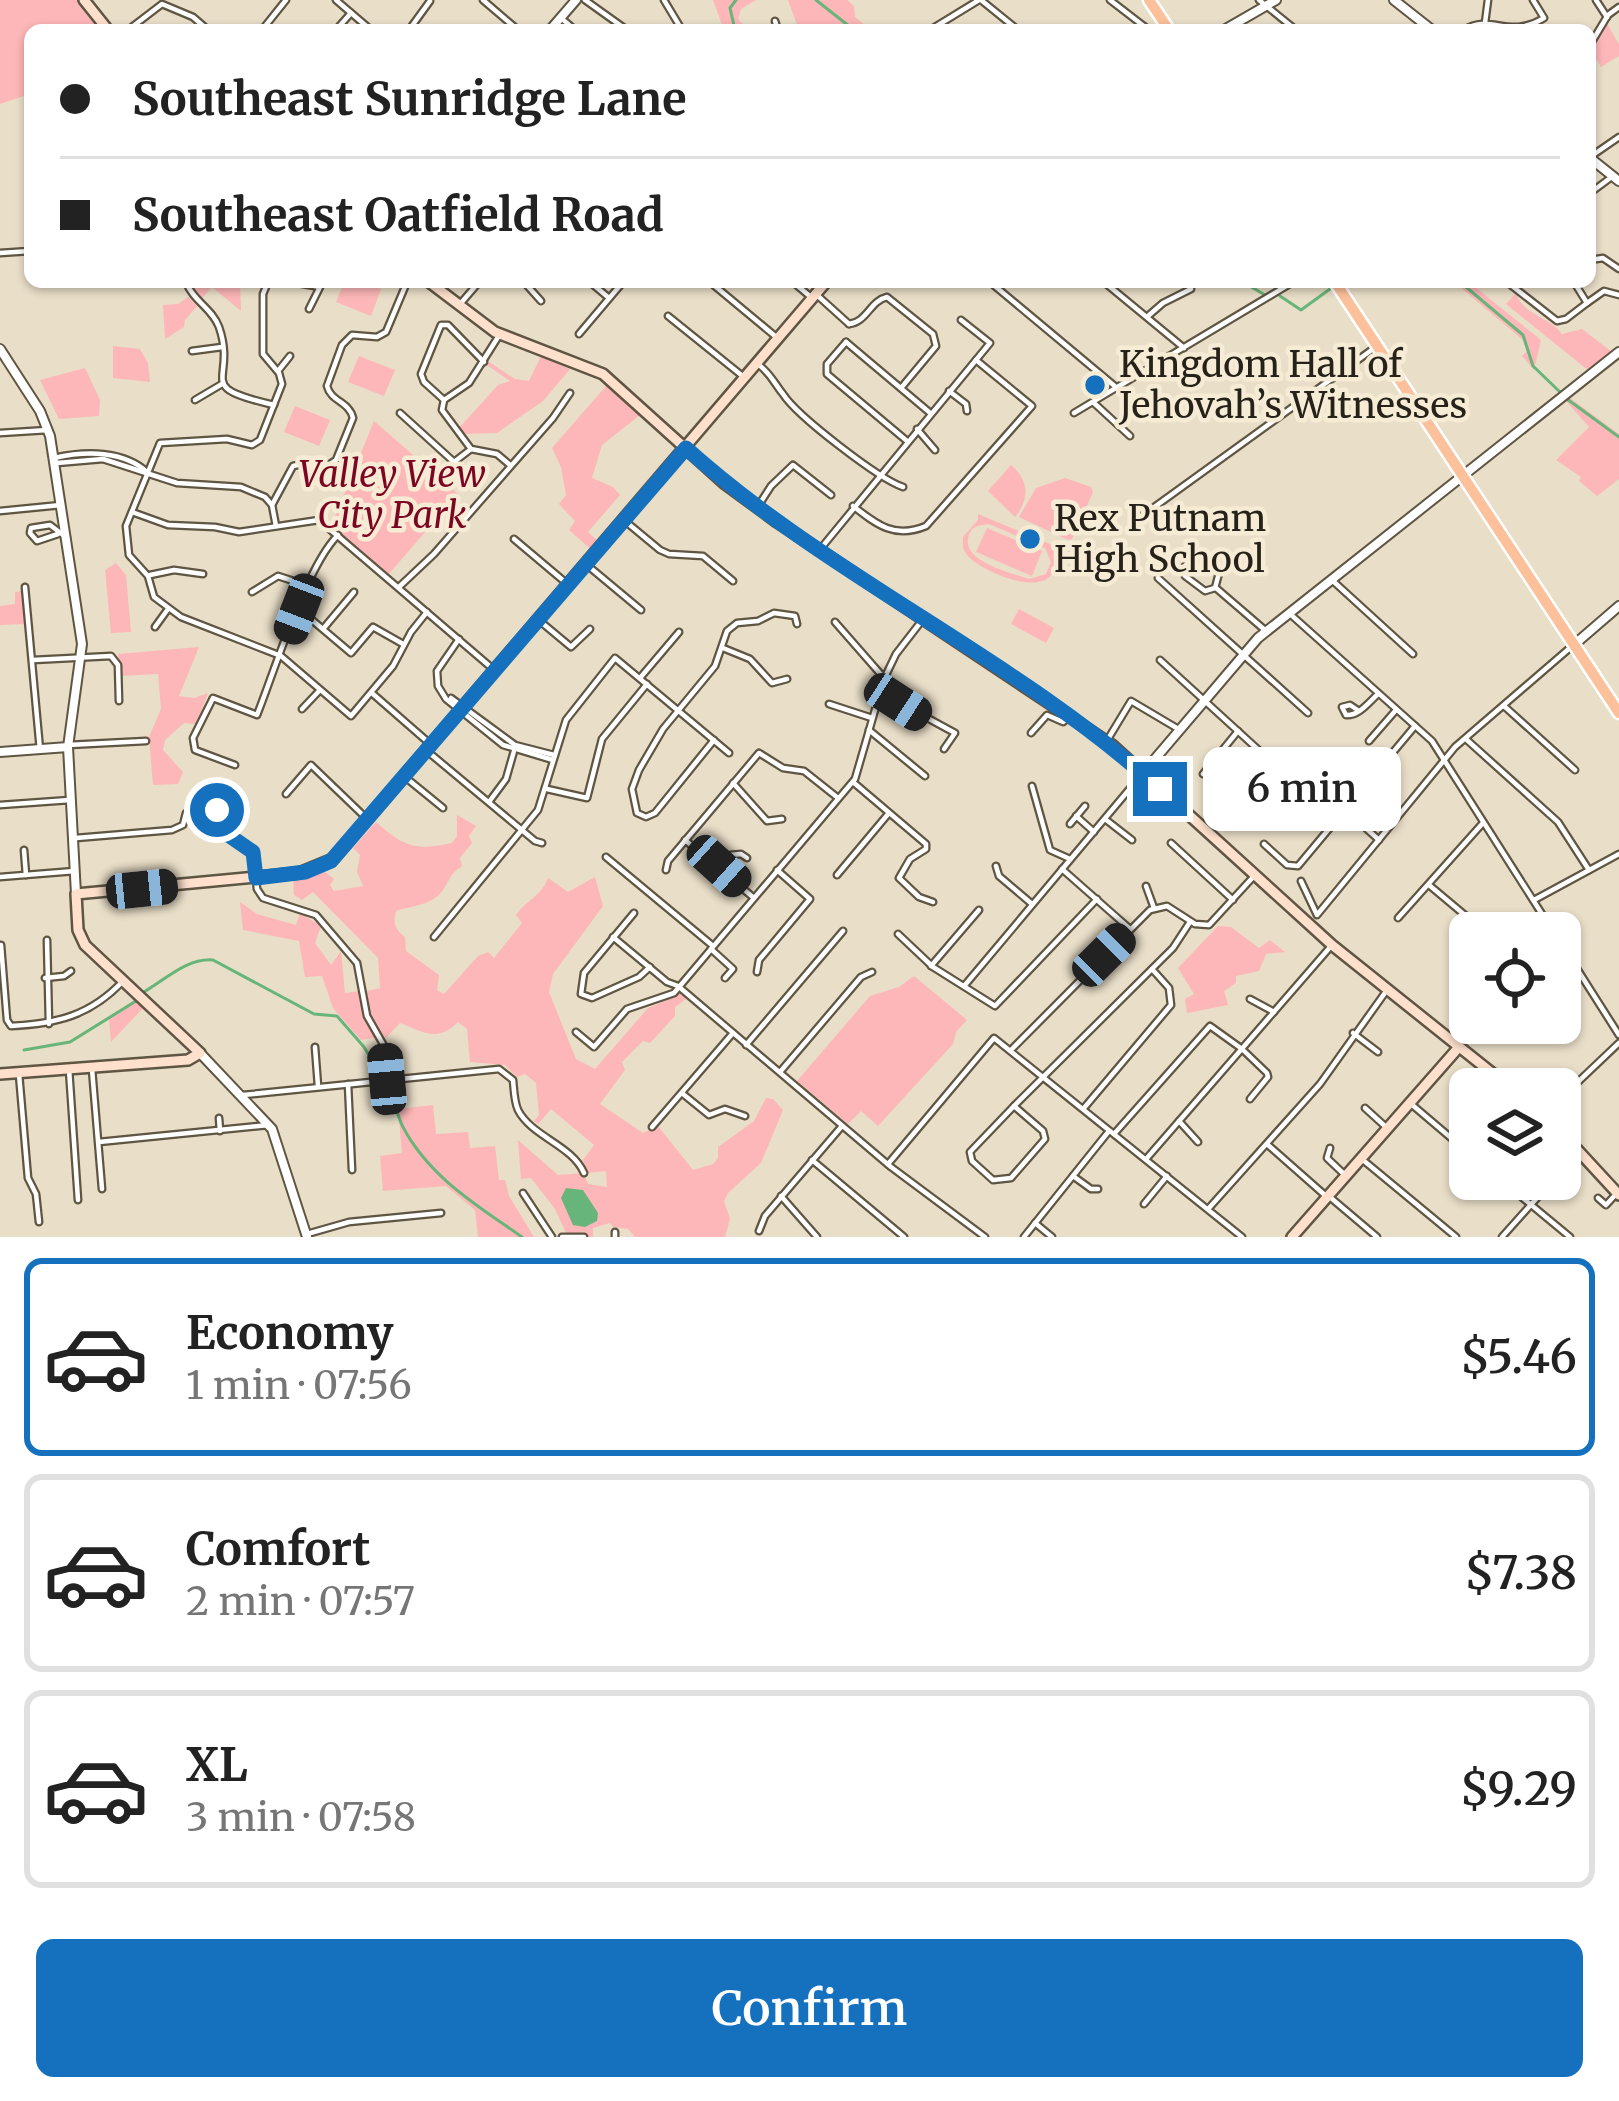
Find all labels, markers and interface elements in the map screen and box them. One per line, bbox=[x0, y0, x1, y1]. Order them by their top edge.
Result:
text: Southeast Sunridge Lane bbox=[132, 71, 687, 127]
text: Southeast Oatfield Road bbox=[132, 187, 664, 243]
place label: Kingdom Hall of Jehovah’s Witnesses bbox=[1118, 342, 1467, 428]
marker: Kingdom Hall of Jehovah’s Witnesses bbox=[1082, 372, 1108, 398]
park label: Valley View City Park bbox=[298, 452, 486, 538]
place label: Rex Putnam High School bbox=[1054, 496, 1266, 582]
marker: Rex Putnam High School bbox=[1017, 526, 1043, 552]
car bbox=[269, 569, 329, 649]
car bbox=[858, 667, 938, 737]
callout: 6 min bbox=[1202, 747, 1400, 831]
route end bbox=[1133, 762, 1187, 816]
text: 6 min bbox=[1247, 764, 1357, 813]
route start bbox=[190, 783, 244, 837]
car bbox=[680, 829, 758, 903]
car bbox=[104, 867, 180, 911]
map controls bbox=[1449, 912, 1581, 1200]
button: locate bbox=[1449, 912, 1581, 1044]
car bbox=[1066, 917, 1142, 993]
car bbox=[366, 1042, 408, 1116]
button: layers bbox=[1449, 1068, 1581, 1200]
icon: car bbox=[42, 1303, 150, 1411]
text: Economy bbox=[186, 1305, 394, 1361]
text: $5.46 bbox=[1460, 1329, 1577, 1385]
text: 1 min · 07:56 bbox=[186, 1361, 412, 1410]
icon: car bbox=[42, 1519, 150, 1627]
text: Comfort bbox=[186, 1521, 370, 1577]
text: $7.38 bbox=[1464, 1545, 1577, 1601]
text: 2 min · 07:57 bbox=[186, 1577, 415, 1626]
icon: car bbox=[42, 1735, 150, 1843]
text: XL bbox=[186, 1737, 248, 1793]
text: $9.29 bbox=[1460, 1761, 1577, 1817]
text: 3 min · 07:58 bbox=[186, 1793, 416, 1842]
button: Confirm bbox=[36, 1939, 1583, 2077]

